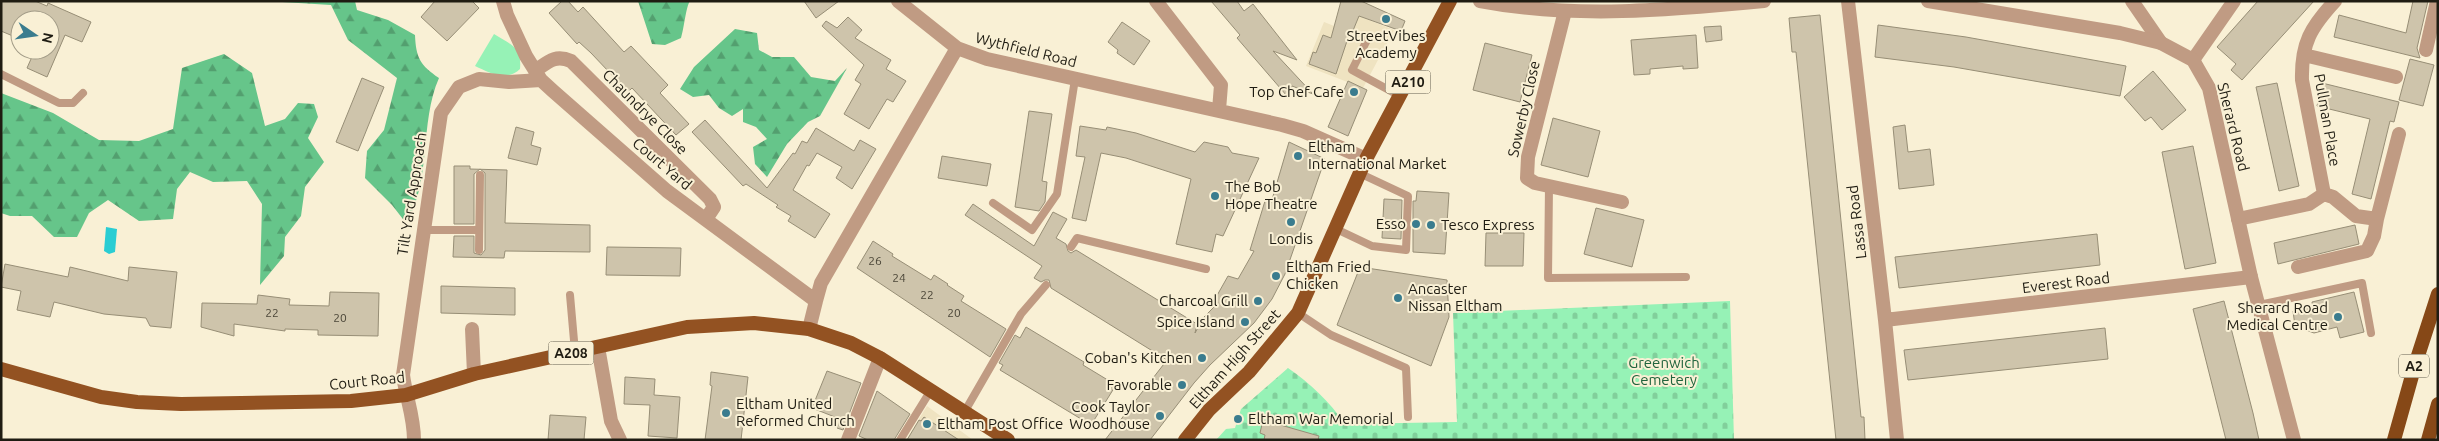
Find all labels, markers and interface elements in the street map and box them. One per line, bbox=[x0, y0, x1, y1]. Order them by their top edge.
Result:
north arrow bbox=[10, 10, 60, 60]
marker: StreetVibes Academy bbox=[1380, 13, 1392, 25]
place label: StreetVibes Academy bbox=[1346, 27, 1426, 61]
street label: Wythfield Road bbox=[974, 29, 1079, 70]
text: N bbox=[39, 31, 57, 45]
street label: Sowerby Close bbox=[1504, 59, 1543, 159]
street label: Chaundrye Close bbox=[599, 66, 691, 158]
road number: A210 bbox=[1386, 70, 1430, 94]
street label: Pullman Place bbox=[2311, 72, 2344, 168]
street label: Sherard Road bbox=[2214, 81, 2253, 173]
place label: Top Chef Cafe bbox=[1249, 83, 1344, 100]
marker: Top Chef Cafe bbox=[1348, 86, 1360, 98]
street label: Tilt Yard Approach bbox=[393, 131, 430, 257]
street label: Court Yard bbox=[629, 134, 695, 193]
place label: Eltham International Market bbox=[1308, 138, 1446, 172]
marker: Eltham International Market bbox=[1292, 150, 1304, 162]
place label: The Bob Hope Theatre bbox=[1225, 178, 1317, 212]
street label: Lassa Road bbox=[1844, 184, 1869, 260]
marker: The Bob Hope Theatre bbox=[1209, 190, 1221, 202]
place label: Esso bbox=[1376, 215, 1406, 232]
marker: Londis bbox=[1285, 216, 1297, 228]
place label: Tesco Express bbox=[1441, 216, 1534, 233]
marker: Esso bbox=[1410, 218, 1422, 230]
marker: Tesco Express bbox=[1425, 219, 1437, 231]
place label: Londis bbox=[1269, 230, 1313, 247]
house number: 26 bbox=[868, 254, 882, 267]
place label: Eltham Fried Chicken bbox=[1286, 258, 1371, 292]
street label: Everest Road bbox=[2021, 269, 2111, 296]
marker: Eltham Fried Chicken bbox=[1270, 270, 1282, 282]
house number: 24 bbox=[892, 271, 906, 284]
place label: Ancaster Nissan Eltham bbox=[1408, 280, 1503, 314]
house number: 22 bbox=[920, 288, 934, 301]
place label: Charcoal Grill bbox=[1159, 292, 1248, 309]
marker: Ancaster Nissan Eltham bbox=[1392, 292, 1404, 304]
marker: Charcoal Grill bbox=[1252, 295, 1264, 307]
place label: Sherard Road Medical Centre bbox=[2226, 299, 2328, 333]
house number: 22 bbox=[265, 306, 279, 319]
house number: 20 bbox=[947, 306, 961, 319]
street label: Eltham High Street bbox=[1186, 306, 1284, 412]
house number: 20 bbox=[333, 311, 347, 324]
marker: Sherard Road Medical Centre bbox=[2332, 311, 2344, 323]
place label: Spice Island bbox=[1157, 313, 1235, 330]
marker: Spice Island bbox=[1239, 316, 1251, 328]
road number: A208 bbox=[548, 342, 594, 364]
place label: Coban's Kitchen bbox=[1084, 349, 1192, 366]
marker: Coban's Kitchen bbox=[1196, 352, 1208, 364]
park label: Greenwich Cemetery bbox=[1628, 354, 1700, 388]
road number: A2 bbox=[2399, 354, 2429, 378]
street label: Court Road bbox=[328, 368, 406, 393]
place label: Favorable bbox=[1107, 376, 1172, 393]
marker: Favorable bbox=[1176, 379, 1188, 391]
place label: Eltham United Reformed Church bbox=[736, 395, 855, 429]
place label: Cook Taylor Woodhouse bbox=[1069, 398, 1150, 432]
marker: Eltham United Reformed Church bbox=[720, 407, 732, 419]
marker: Cook Taylor Woodhouse bbox=[1154, 410, 1166, 422]
place label: Eltham War Memorial bbox=[1248, 410, 1393, 427]
marker: Eltham War Memorial bbox=[1232, 413, 1244, 425]
place label: Eltham Post Office bbox=[937, 415, 1063, 432]
marker: Eltham Post Office bbox=[921, 418, 933, 430]

